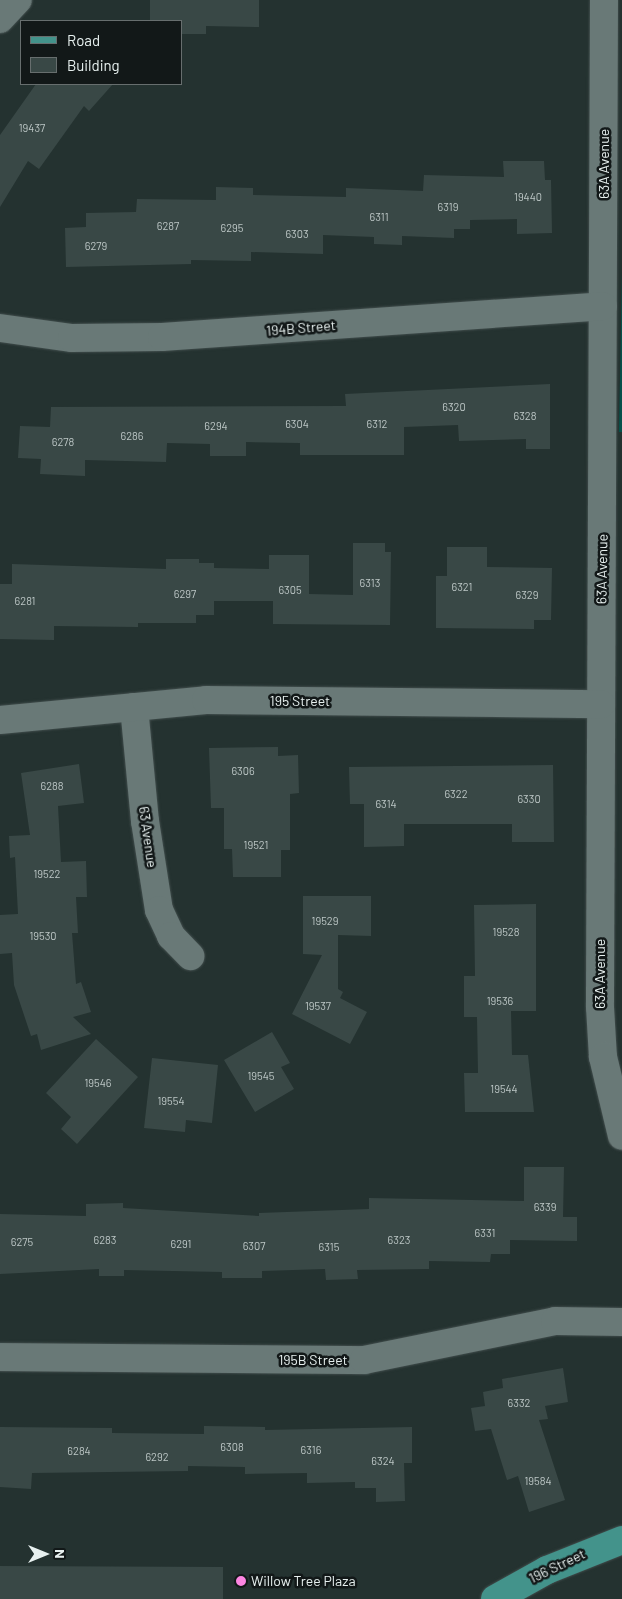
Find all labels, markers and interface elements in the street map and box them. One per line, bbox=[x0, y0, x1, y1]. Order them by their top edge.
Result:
legend bbox=[20, 20, 182, 85]
text: Road bbox=[67, 31, 100, 49]
text: Building bbox=[67, 56, 120, 74]
house number: 19437 bbox=[19, 121, 45, 135]
street label: 63A Avenue bbox=[596, 129, 612, 199]
house number: 19440 bbox=[514, 190, 542, 204]
house number: 6319 bbox=[438, 200, 458, 214]
house number: 6311 bbox=[370, 210, 388, 224]
house number: 6287 bbox=[157, 219, 179, 233]
house number: 6295 bbox=[221, 221, 243, 235]
house number: 6303 bbox=[285, 227, 309, 241]
house number: 6279 bbox=[85, 239, 107, 253]
street label: 194B Street bbox=[266, 317, 336, 339]
house number: 6320 bbox=[442, 400, 466, 414]
house number: 6328 bbox=[514, 409, 536, 423]
house number: 6304 bbox=[285, 417, 309, 431]
house number: 6312 bbox=[367, 417, 387, 431]
house number: 6294 bbox=[204, 419, 228, 433]
house number: 6286 bbox=[121, 429, 143, 443]
house number: 6278 bbox=[52, 435, 74, 449]
street label: 63A Avenue bbox=[593, 534, 611, 604]
house number: 6313 bbox=[360, 576, 380, 590]
house number: 6321 bbox=[452, 580, 472, 594]
house number: 6305 bbox=[278, 583, 302, 597]
house number: 6297 bbox=[174, 587, 196, 601]
house number: 6329 bbox=[516, 588, 538, 602]
house number: 6281 bbox=[15, 594, 35, 608]
street label: 195 Street bbox=[270, 693, 330, 709]
house number: 6306 bbox=[231, 764, 255, 778]
house number: 6288 bbox=[40, 779, 64, 793]
house number: 6322 bbox=[444, 787, 468, 801]
house number: 6330 bbox=[517, 792, 541, 806]
house number: 6314 bbox=[375, 797, 397, 811]
street label: 63 Avenue bbox=[135, 805, 161, 869]
house number: 19521 bbox=[244, 838, 268, 852]
house number: 19522 bbox=[33, 867, 61, 881]
house number: 19529 bbox=[312, 914, 338, 928]
house number: 19528 bbox=[493, 925, 519, 939]
house number: 19530 bbox=[29, 929, 57, 943]
street label: 63A Avenue bbox=[592, 939, 608, 1009]
house number: 19536 bbox=[487, 994, 513, 1008]
house number: 19537 bbox=[305, 999, 331, 1013]
house number: 19545 bbox=[248, 1069, 274, 1083]
house number: 19546 bbox=[85, 1076, 111, 1090]
house number: 19544 bbox=[490, 1082, 518, 1096]
house number: 19554 bbox=[158, 1094, 184, 1108]
house number: 6339 bbox=[534, 1200, 556, 1214]
house number: 6331 bbox=[475, 1226, 495, 1240]
house number: 6283 bbox=[94, 1233, 116, 1247]
house number: 6323 bbox=[388, 1233, 410, 1247]
house number: 6275 bbox=[11, 1235, 33, 1249]
house number: 6291 bbox=[171, 1237, 191, 1251]
house number: 6307 bbox=[243, 1239, 265, 1253]
house number: 6315 bbox=[319, 1240, 339, 1254]
street label: 195B Street bbox=[278, 1352, 348, 1368]
house number: 6332 bbox=[508, 1396, 530, 1410]
house number: 6308 bbox=[220, 1440, 244, 1454]
house number: 6316 bbox=[301, 1443, 321, 1457]
house number: 6284 bbox=[67, 1444, 91, 1458]
house number: 6292 bbox=[145, 1450, 169, 1464]
house number: 6324 bbox=[371, 1454, 395, 1468]
house number: 19584 bbox=[524, 1474, 552, 1488]
north arrow bbox=[20, 1529, 70, 1579]
street label: 196 Street bbox=[526, 1545, 588, 1587]
text: N bbox=[52, 1549, 69, 1559]
place label: Willow Tree Plaza bbox=[251, 1573, 356, 1589]
marker: Willow Tree Plaza bbox=[235, 1575, 247, 1587]

